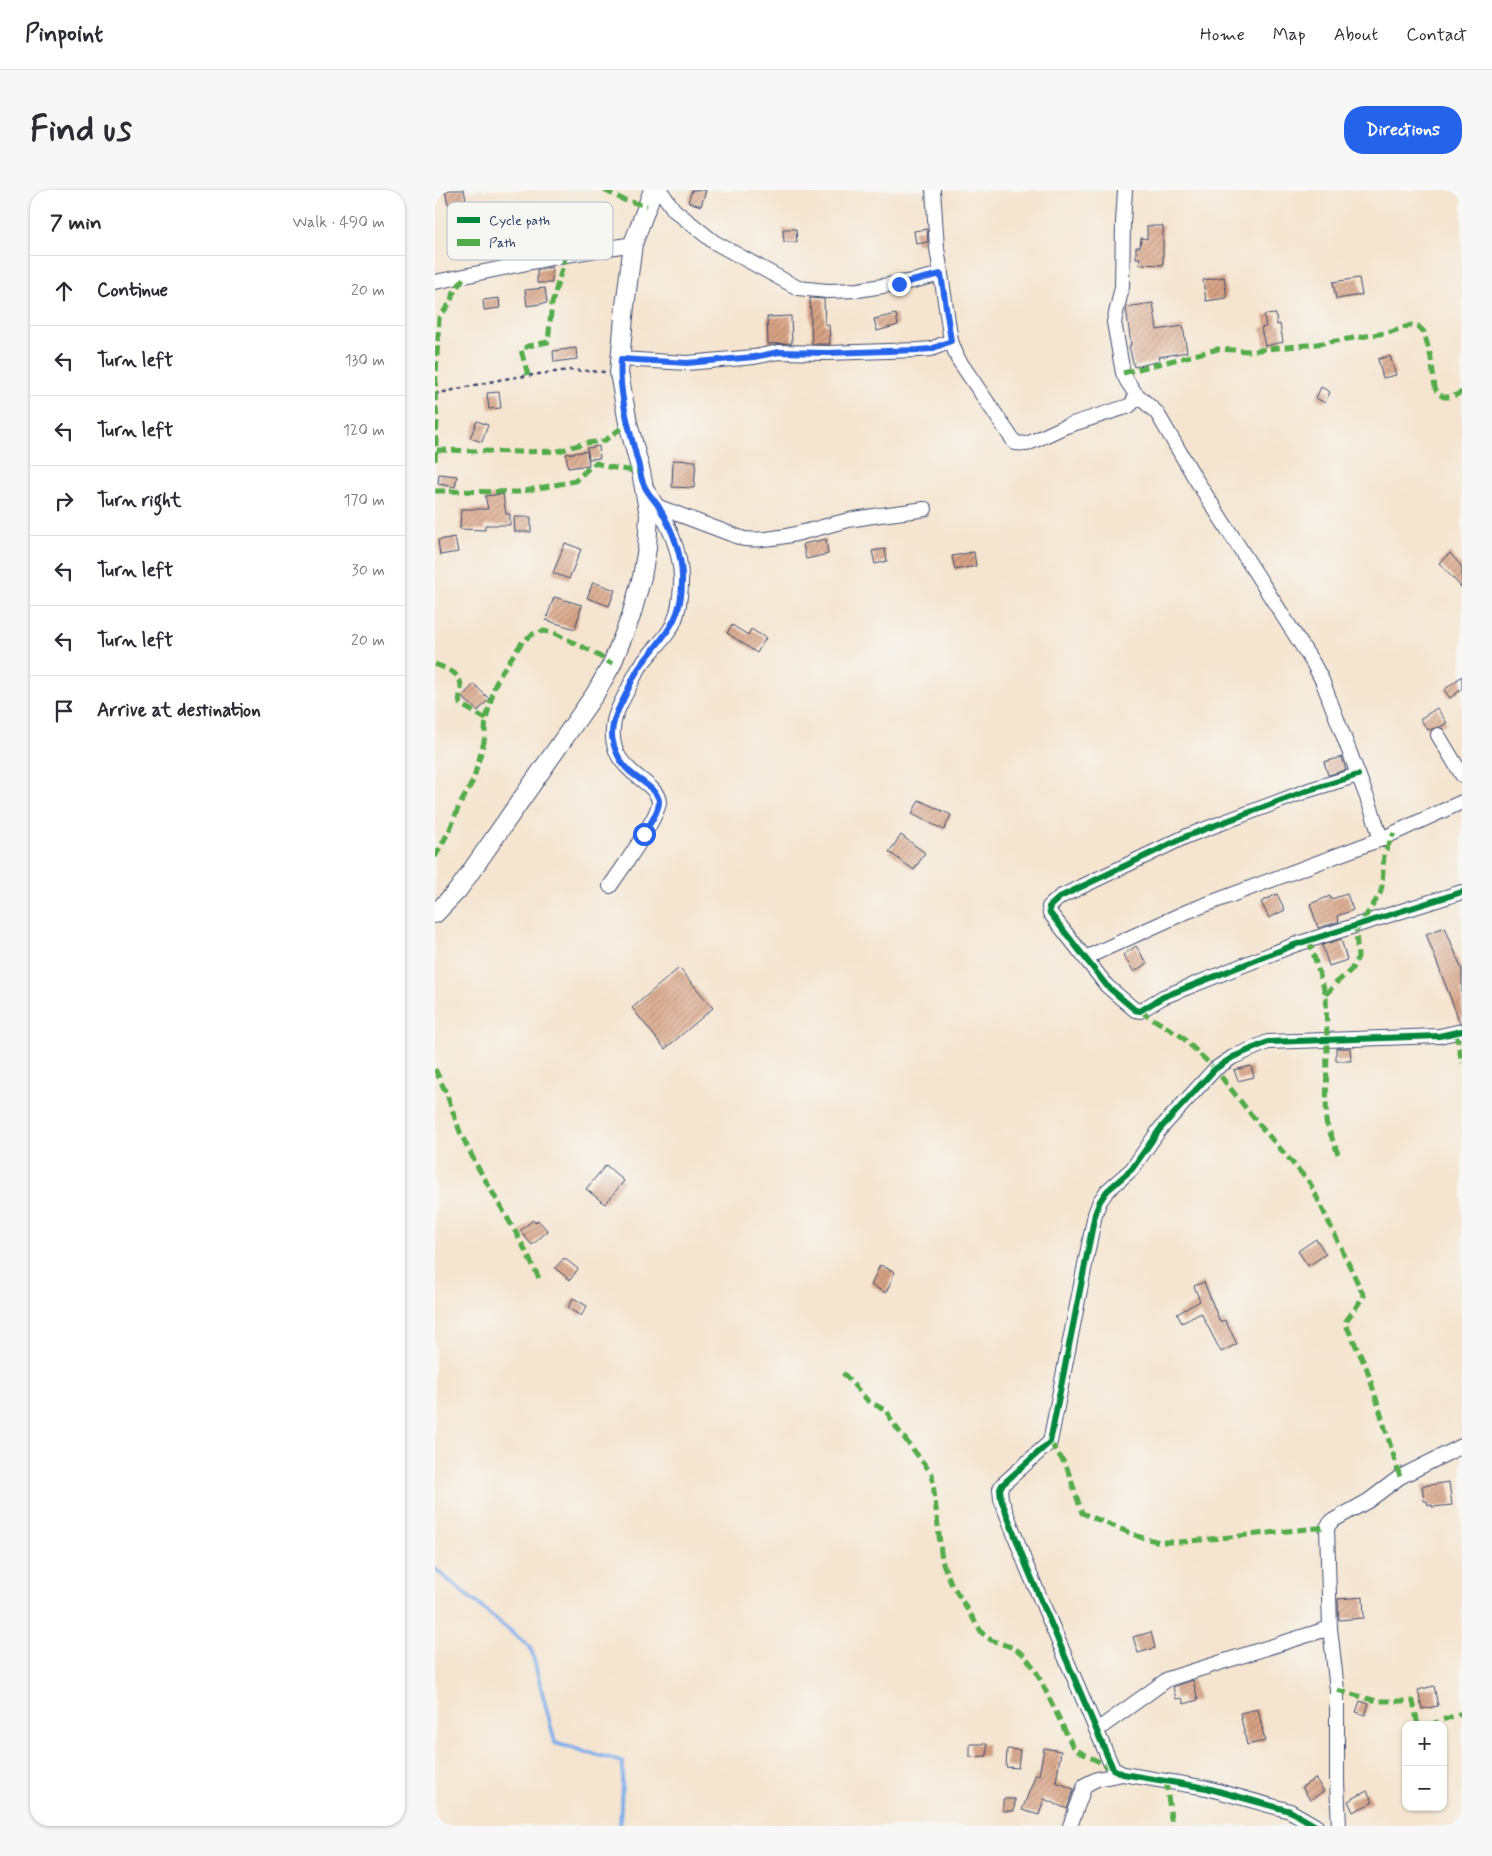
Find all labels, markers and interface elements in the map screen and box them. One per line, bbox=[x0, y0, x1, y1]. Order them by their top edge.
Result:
text: Pinpoint bbox=[25, 19, 103, 50]
text: Home bbox=[1200, 23, 1245, 47]
text: Map bbox=[1273, 23, 1306, 47]
text: About bbox=[1334, 23, 1378, 47]
text: Contact bbox=[1406, 23, 1467, 47]
button: Directions bbox=[1344, 106, 1462, 154]
text: Find us bbox=[30, 107, 132, 153]
legend bbox=[447, 202, 613, 260]
text: 7 min bbox=[50, 209, 102, 237]
text: Walk · 490 m bbox=[293, 212, 385, 233]
text: Cycle path bbox=[489, 212, 550, 230]
text: Path bbox=[489, 234, 516, 252]
route end bbox=[888, 273, 911, 296]
icon: ahead bbox=[50, 277, 78, 305]
text: Continue bbox=[97, 278, 168, 303]
text: 20 m bbox=[351, 280, 385, 301]
icon: left bbox=[50, 347, 78, 375]
text: Turn left bbox=[97, 348, 173, 373]
text: 130 m bbox=[344, 350, 385, 371]
icon: left bbox=[50, 417, 78, 445]
text: Turn left bbox=[97, 418, 173, 443]
text: 120 m bbox=[343, 420, 385, 441]
icon: right bbox=[50, 487, 78, 515]
text: Turn right bbox=[97, 488, 181, 513]
text: 170 m bbox=[343, 490, 385, 511]
icon: left bbox=[50, 557, 78, 585]
text: Turn left bbox=[97, 558, 173, 583]
text: 30 m bbox=[352, 560, 385, 581]
icon: left bbox=[50, 627, 78, 655]
text: Turn left bbox=[97, 628, 173, 653]
text: 20 m bbox=[351, 630, 385, 651]
icon: arrive bbox=[50, 697, 78, 725]
text: Arrive at destination bbox=[97, 698, 261, 723]
route start bbox=[633, 823, 656, 846]
map controls bbox=[1402, 1721, 1447, 1811]
button: + bbox=[1402, 1721, 1447, 1766]
button: − bbox=[1402, 1766, 1447, 1811]

